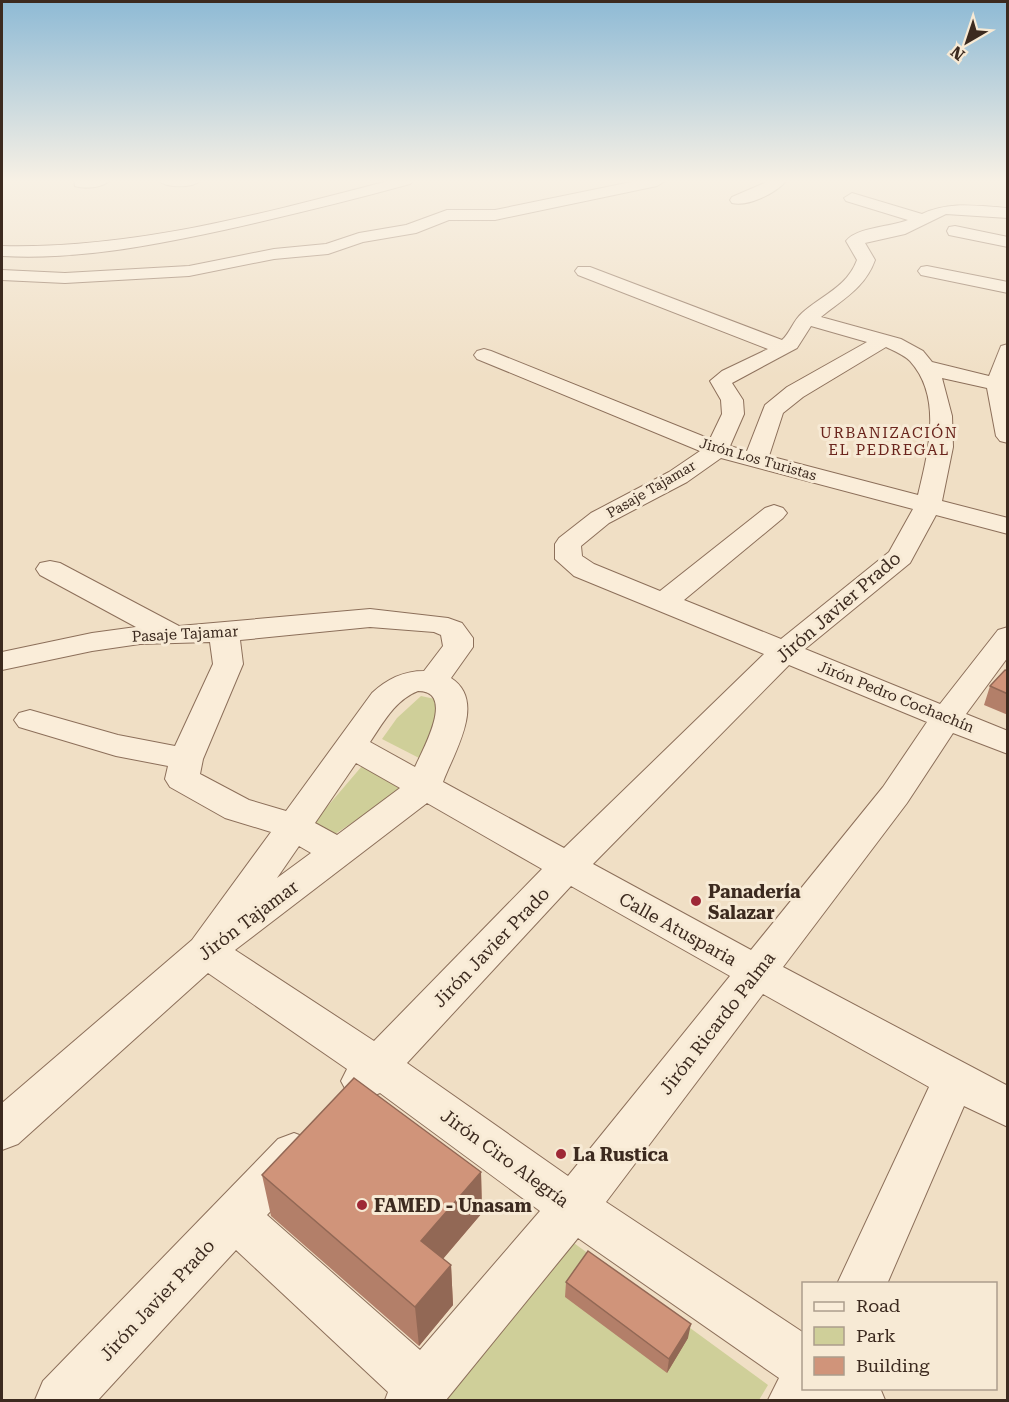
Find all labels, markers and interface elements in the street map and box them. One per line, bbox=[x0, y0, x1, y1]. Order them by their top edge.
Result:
north arrow bbox=[937, 12, 997, 72]
text: N bbox=[947, 42, 969, 65]
district label: URBANIZACIÓN EL PEDREGAL bbox=[820, 423, 958, 459]
street label: Jirón Los Turistas bbox=[698, 435, 819, 483]
street label: Pasaje Tajamar bbox=[604, 457, 698, 521]
street label: Jirón Javier Prado bbox=[771, 547, 905, 667]
street label: Pasaje Tajamar bbox=[131, 622, 239, 646]
street label: Jirón Pedro Cochachín bbox=[815, 657, 977, 737]
street label: Jirón Tajamar bbox=[194, 876, 302, 964]
place label: Panadería Salazar bbox=[708, 881, 801, 923]
street label: Jirón Javier Prado bbox=[428, 883, 554, 1011]
street label: Calle Atusparia bbox=[615, 888, 741, 970]
marker: Panadería Salazar bbox=[689, 894, 703, 908]
street label: Jirón Ricardo Palma bbox=[655, 947, 779, 1099]
street label: Jirón Ciro Alegría bbox=[437, 1104, 573, 1212]
place label: La Rustica bbox=[573, 1144, 669, 1165]
marker: La Rustica bbox=[554, 1147, 568, 1161]
place label: FAMED - Unasam bbox=[374, 1195, 532, 1216]
marker: FAMED - Unasam bbox=[355, 1198, 369, 1212]
street label: Jirón Javier Prado bbox=[95, 1235, 219, 1365]
legend bbox=[802, 1282, 997, 1390]
text: Road bbox=[856, 1295, 901, 1316]
text: Park bbox=[856, 1325, 896, 1346]
text: Building bbox=[856, 1355, 930, 1376]

